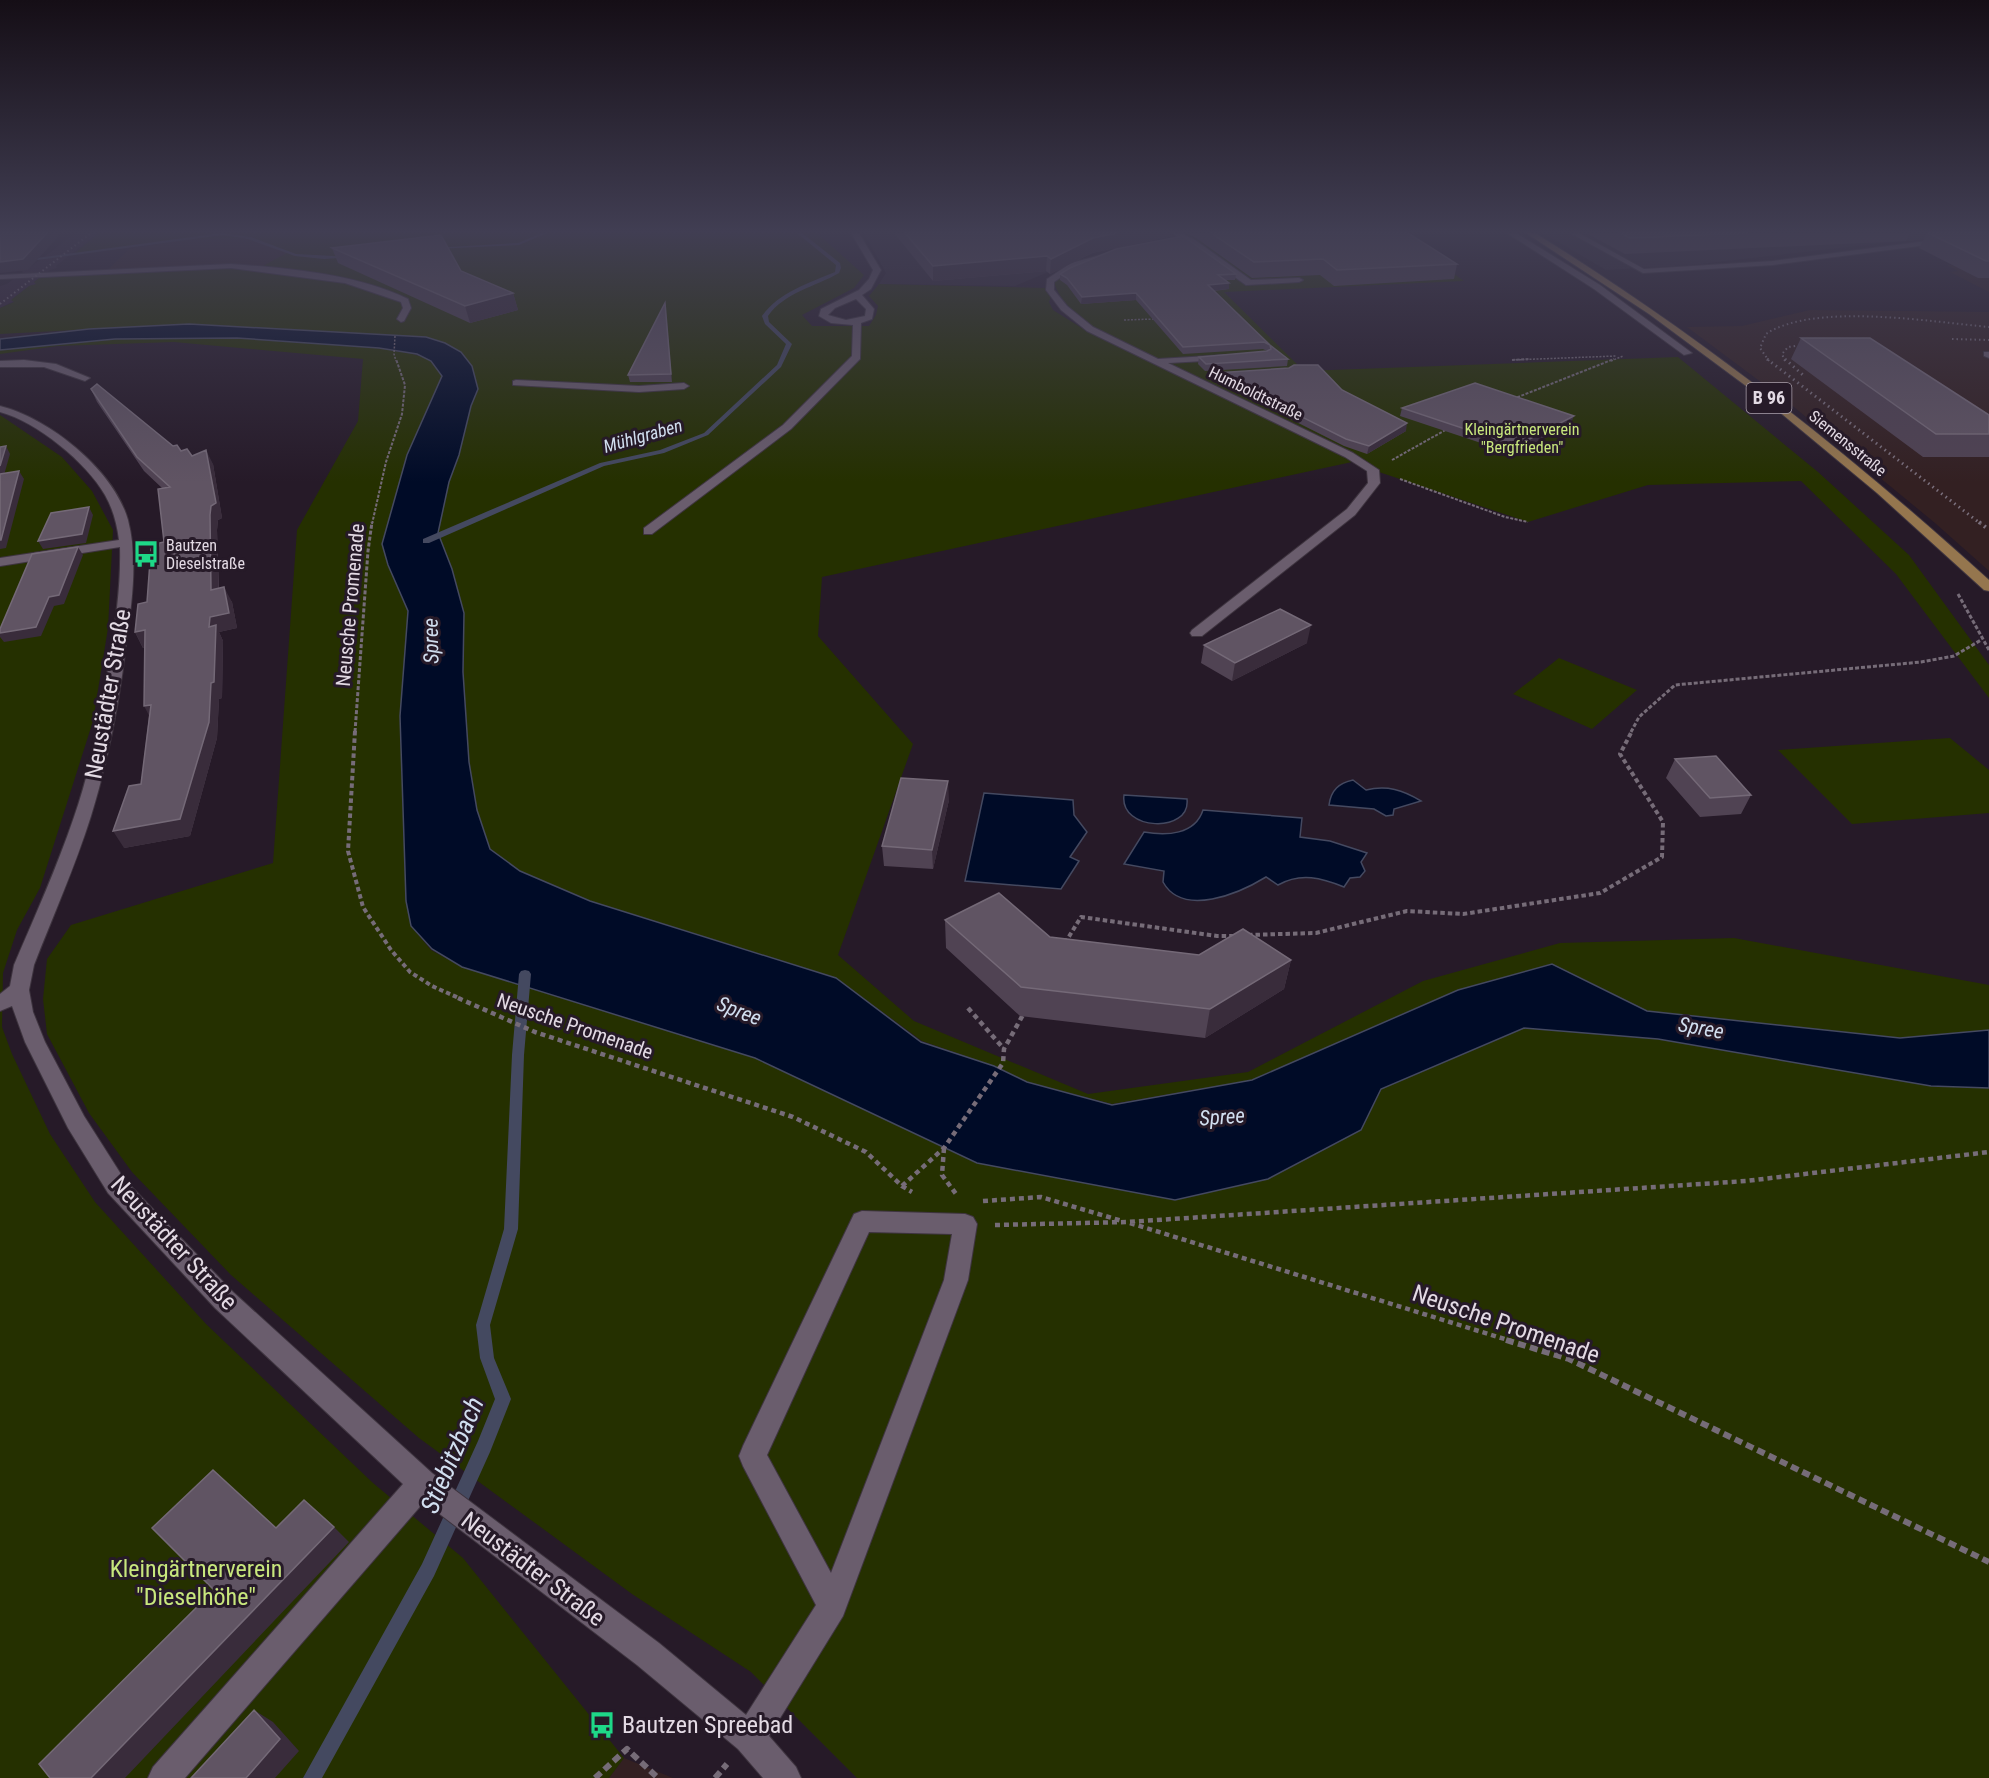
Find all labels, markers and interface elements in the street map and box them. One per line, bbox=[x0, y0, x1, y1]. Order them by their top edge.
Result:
street label: Humboldtstraße bbox=[1206, 363, 1306, 424]
road number: B 96 bbox=[1746, 383, 1792, 413]
street label: Siemensstraße bbox=[1805, 406, 1890, 480]
water label: Mühlgraben bbox=[601, 414, 685, 457]
park label: Kleingärtnerverein "Bergfrieden" bbox=[1464, 420, 1580, 457]
street label: Neusche Promenade bbox=[331, 523, 369, 687]
place label: Bautzen Dieselstraße bbox=[166, 536, 245, 573]
bus stop icon: Bautzen Dieselstraße bbox=[131, 539, 161, 569]
street label: Neustädter Straße bbox=[79, 607, 137, 781]
water label: Spree bbox=[419, 618, 443, 664]
street label: Neusche Promenade bbox=[494, 988, 656, 1064]
water label: Spree bbox=[713, 992, 765, 1030]
water label: Spree bbox=[1676, 1012, 1726, 1044]
water label: Spree bbox=[1198, 1103, 1246, 1131]
street label: Neustädter Straße bbox=[105, 1171, 243, 1315]
street label: Neusche Promenade bbox=[1409, 1279, 1603, 1369]
water label: Stiebitzbach bbox=[414, 1392, 490, 1518]
street label: Neustädter Straße bbox=[456, 1506, 610, 1632]
park label: Kleingärtnerverein "Dieselhöhe" bbox=[110, 1555, 282, 1611]
bus stop icon: Bautzen Spreebad bbox=[587, 1710, 617, 1740]
place label: Bautzen Spreebad bbox=[622, 1711, 793, 1739]

